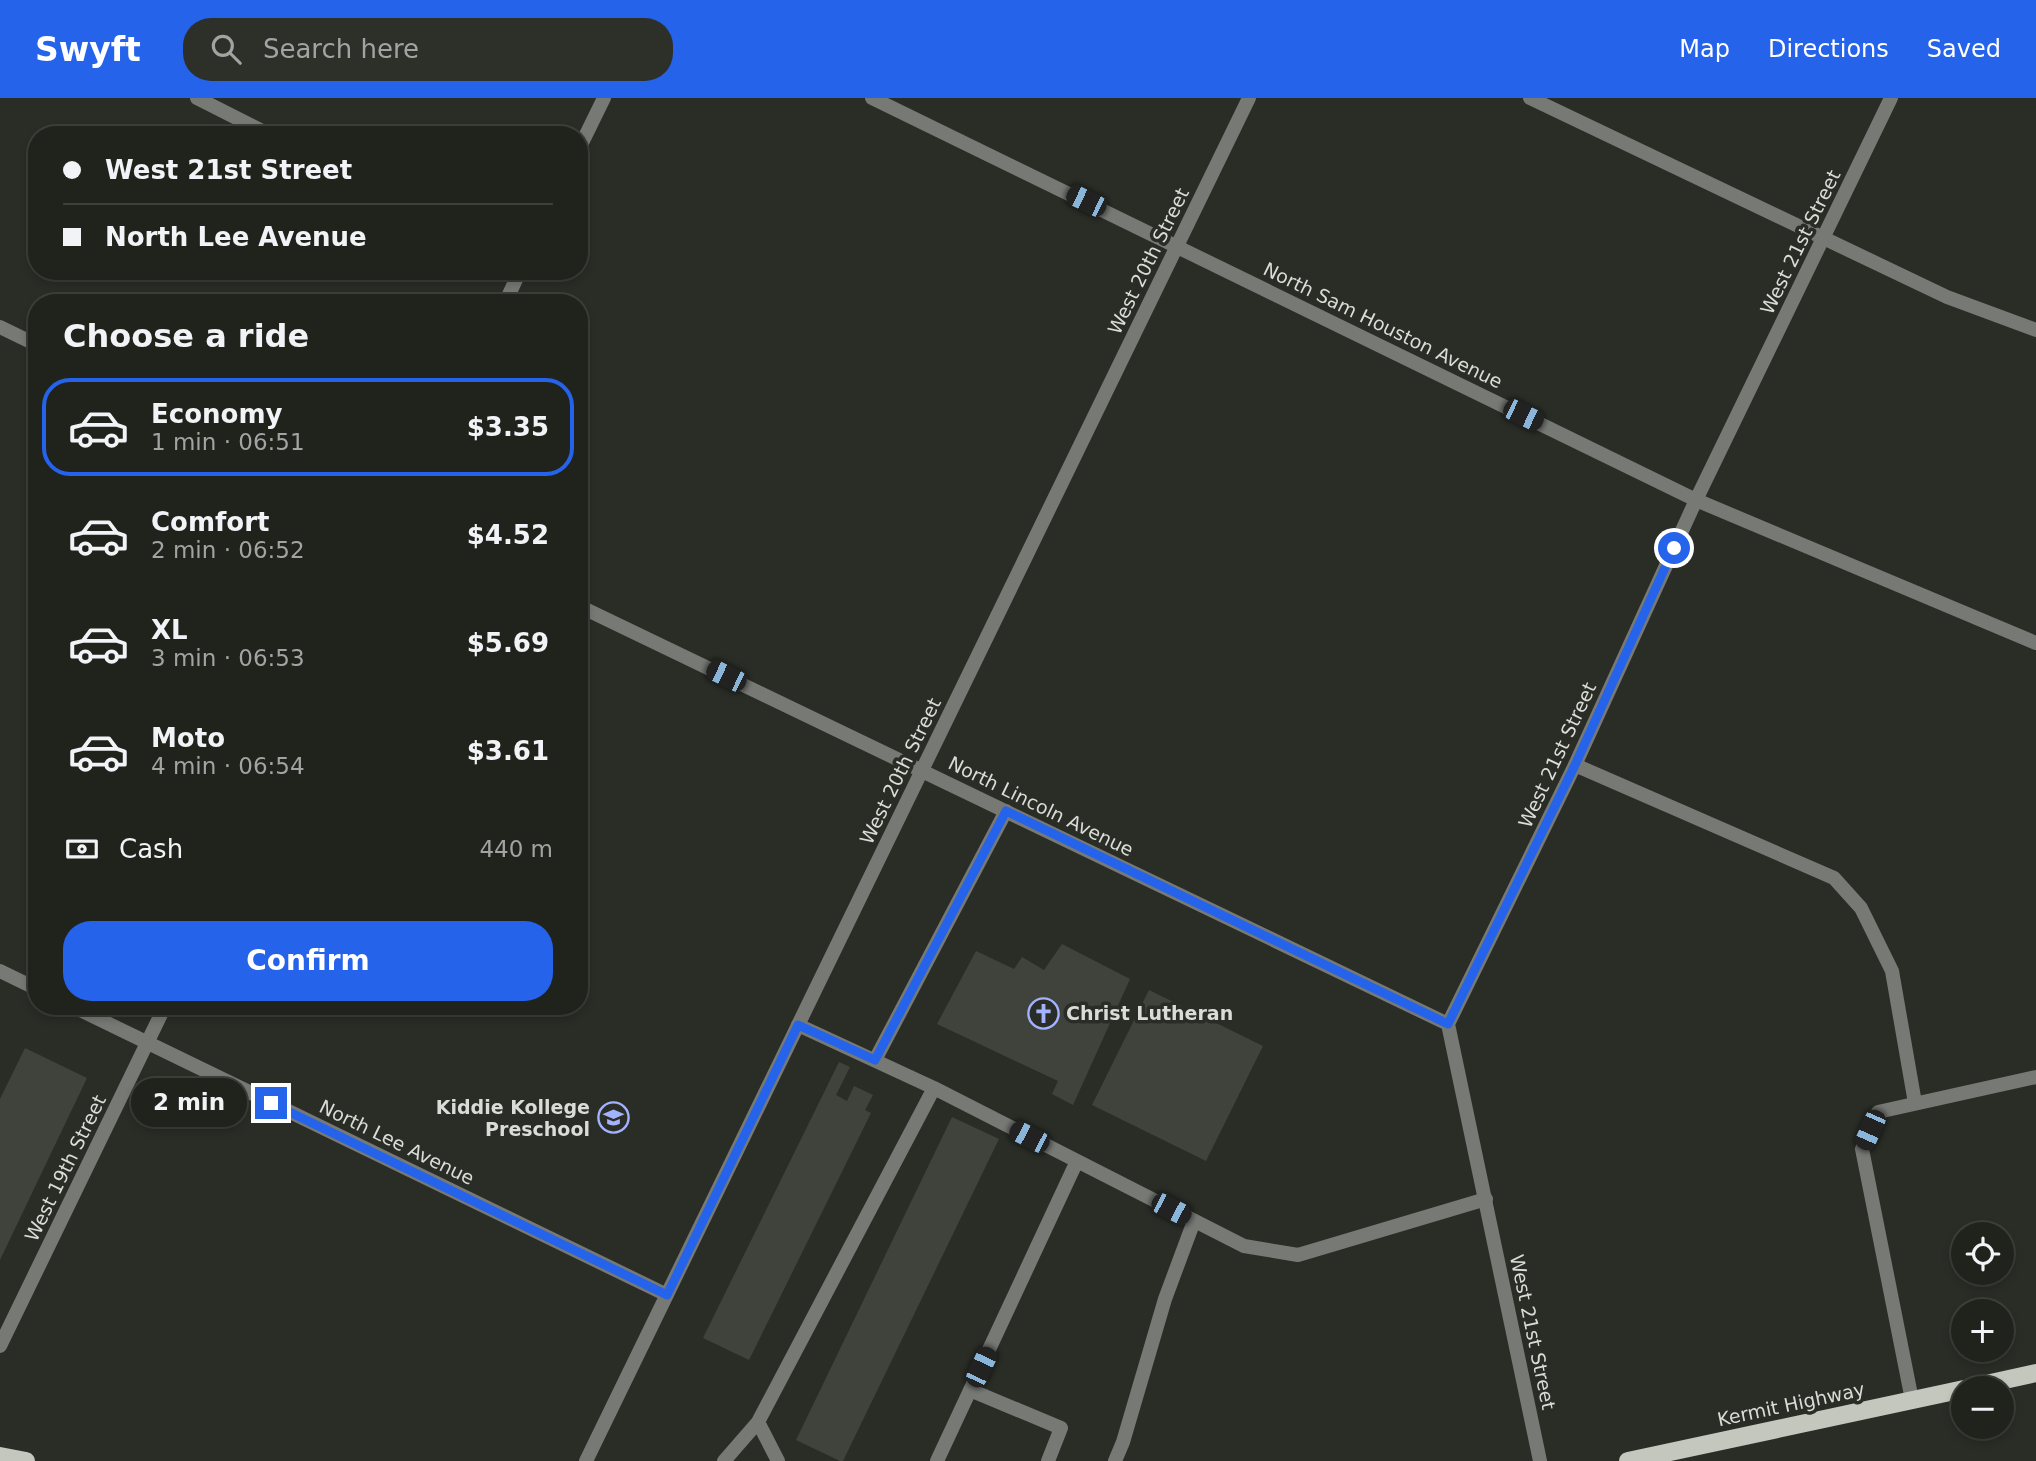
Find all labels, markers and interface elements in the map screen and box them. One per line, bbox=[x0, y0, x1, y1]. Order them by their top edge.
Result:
search box bbox=[183, 18, 673, 81]
text: Swyft bbox=[35, 30, 141, 69]
icon: search bbox=[207, 30, 245, 68]
text: Search here bbox=[263, 34, 419, 64]
text: Map bbox=[1679, 35, 1730, 63]
text: Directions bbox=[1768, 35, 1889, 63]
text: Saved bbox=[1927, 35, 2001, 63]
text: West 21st Street bbox=[105, 155, 352, 185]
street label: West 21st Street bbox=[1755, 166, 1845, 318]
car bbox=[1063, 182, 1110, 220]
street label: West 20th Street bbox=[1103, 184, 1193, 338]
text: North Lee Avenue bbox=[105, 222, 367, 252]
street label: North Sam Houston Avenue bbox=[1260, 257, 1506, 393]
text: Choose a ride bbox=[63, 317, 309, 355]
icon: car bbox=[67, 396, 130, 459]
car bbox=[1500, 396, 1547, 434]
text: Economy bbox=[151, 399, 282, 429]
text: $3.35 bbox=[467, 412, 549, 442]
text: 1 min · 06:51 bbox=[151, 429, 305, 455]
icon: car bbox=[67, 504, 130, 567]
text: Comfort bbox=[151, 507, 269, 537]
text: $4.52 bbox=[467, 520, 549, 550]
route start bbox=[1658, 532, 1690, 564]
text: 2 min · 06:52 bbox=[151, 537, 305, 563]
icon: car bbox=[67, 612, 130, 675]
text: XL bbox=[151, 615, 188, 645]
text: $5.69 bbox=[467, 628, 549, 658]
text: 3 min · 06:53 bbox=[151, 645, 305, 671]
car bbox=[703, 657, 750, 695]
street label: West 21st Street bbox=[1514, 679, 1600, 831]
street label: West 20th Street bbox=[855, 694, 945, 848]
icon: car bbox=[67, 720, 130, 783]
text: Moto bbox=[151, 723, 225, 753]
text: $3.61 bbox=[467, 736, 549, 766]
street label: North Lincoln Avenue bbox=[945, 752, 1137, 860]
text: 4 min · 06:54 bbox=[151, 753, 305, 779]
icon: cash bbox=[63, 830, 101, 868]
text: Cash bbox=[119, 834, 183, 864]
text: 440 m bbox=[479, 836, 553, 862]
button: Confirm bbox=[63, 921, 553, 1001]
church icon: Christ Lutheran bbox=[1026, 996, 1060, 1030]
place label: Christ Lutheran bbox=[1066, 1002, 1233, 1024]
callout: 2 min bbox=[131, 1079, 246, 1128]
route end bbox=[255, 1087, 287, 1119]
text: 2 min bbox=[153, 1089, 225, 1115]
street label: West 19th Street bbox=[20, 1091, 110, 1245]
street label: North Lee Avenue bbox=[316, 1095, 478, 1189]
place label: Kiddie Kollege Preschool bbox=[436, 1096, 590, 1140]
school or university icon: Kiddie Kollege Preschool bbox=[596, 1101, 630, 1135]
car bbox=[1852, 1107, 1889, 1153]
car bbox=[1006, 1118, 1053, 1156]
car bbox=[1148, 1190, 1195, 1228]
map controls bbox=[1951, 1222, 2014, 1439]
button: locate bbox=[1951, 1222, 2014, 1285]
street label: West 21st Street bbox=[1506, 1252, 1560, 1412]
button: + bbox=[1951, 1299, 2014, 1362]
car bbox=[963, 1344, 1000, 1390]
button: − bbox=[1951, 1376, 2014, 1439]
street label: Kermit Highway bbox=[1715, 1378, 1867, 1430]

